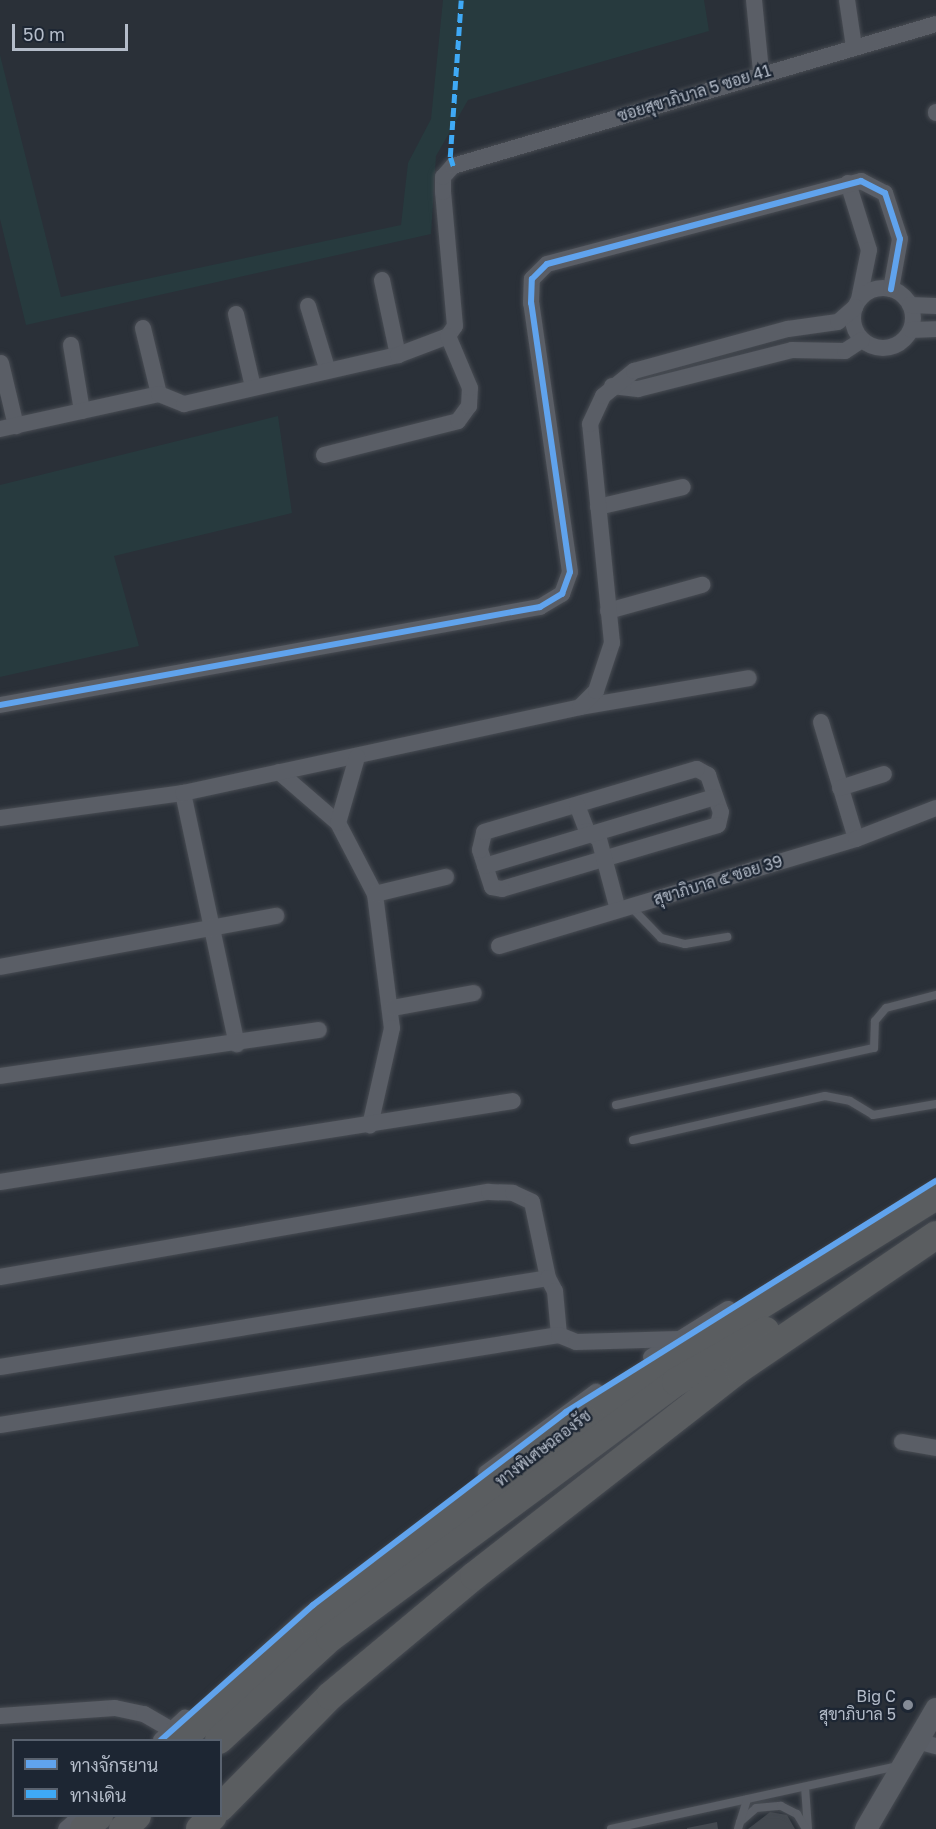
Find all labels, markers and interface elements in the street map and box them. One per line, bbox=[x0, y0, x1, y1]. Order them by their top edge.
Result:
scale bar bbox=[15, 12, 130, 50]
text: 50 m bbox=[23, 23, 65, 45]
street label: ซอยสุขาภิบาล 5 ซอย 41 bbox=[615, 61, 773, 125]
street label: สุขาภิบาล ๕ ซอย 39 bbox=[651, 851, 785, 909]
street label: ทางพิเศษฉลองรัช bbox=[491, 1406, 595, 1490]
place label: Big C สุขาภิบาล 5 bbox=[819, 1686, 896, 1724]
marker: Big C สุขาภิบาล 5 bbox=[901, 1698, 915, 1712]
legend bbox=[12, 1739, 222, 1817]
text: ทางจักรยาน bbox=[70, 1754, 158, 1776]
text: ทางเดิน bbox=[70, 1784, 126, 1806]

